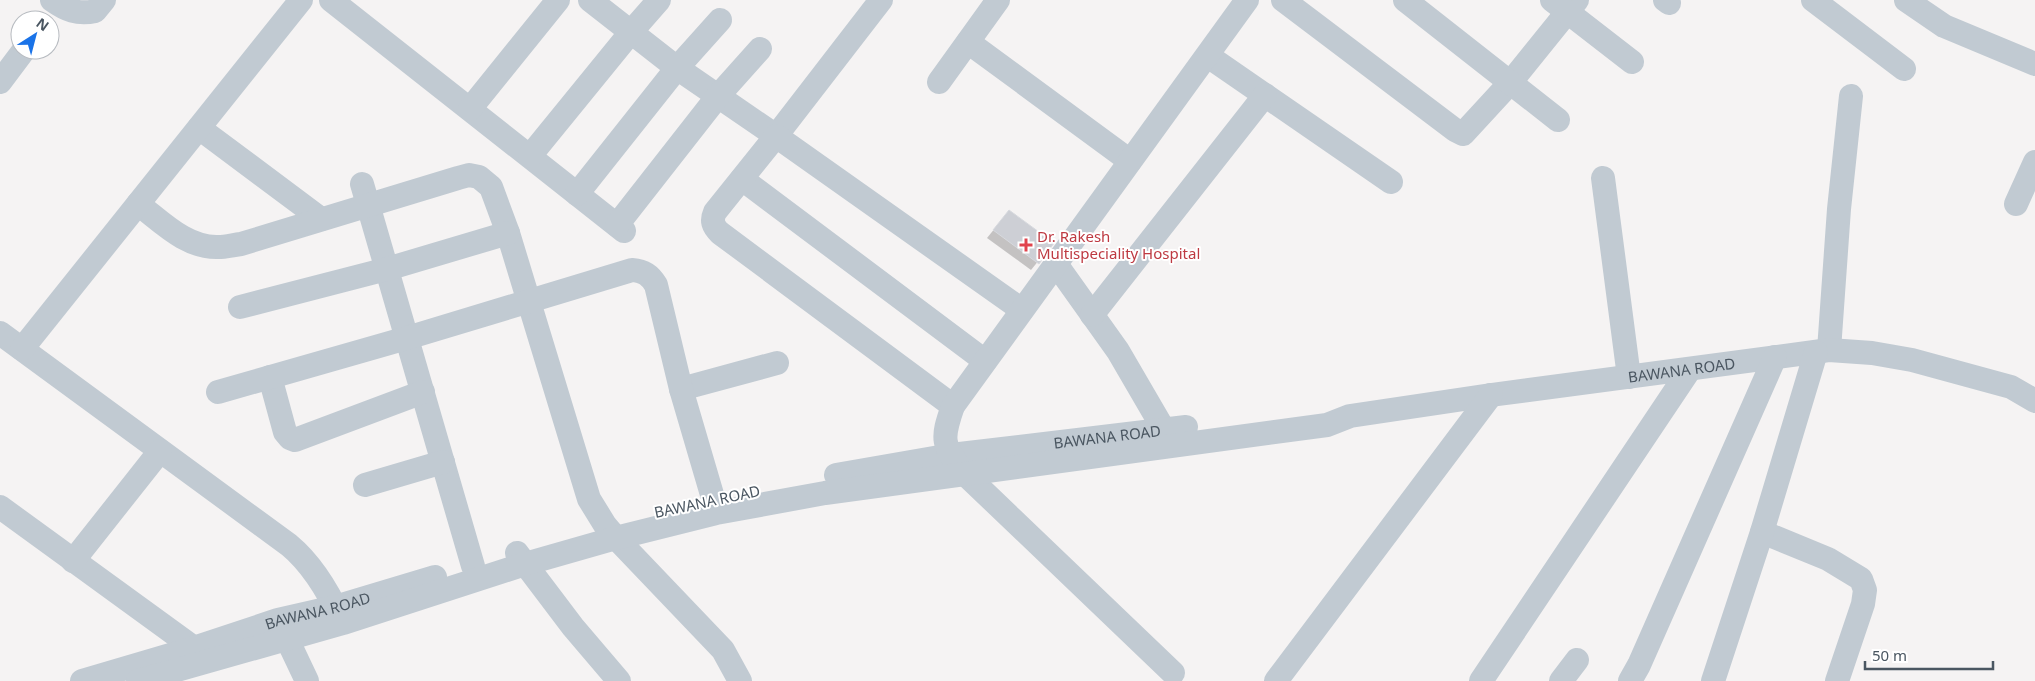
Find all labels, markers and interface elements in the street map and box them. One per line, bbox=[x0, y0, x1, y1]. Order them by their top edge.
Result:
north arrow bbox=[10, 10, 60, 60]
text: N bbox=[33, 13, 53, 35]
place label: Dr. Rakesh Multispeciality Hospital bbox=[1037, 226, 1200, 263]
marker: Dr. Rakesh Multispeciality Hospital bbox=[1019, 238, 1033, 252]
street label: BAWANA ROAD bbox=[1627, 353, 1736, 387]
street label: BAWANA ROAD bbox=[1052, 420, 1162, 453]
street label: BAWANA ROAD bbox=[652, 480, 762, 522]
street label: BAWANA ROAD bbox=[262, 587, 373, 634]
scale bar bbox=[1865, 638, 1992, 670]
text: 50 m bbox=[1872, 645, 1907, 665]

